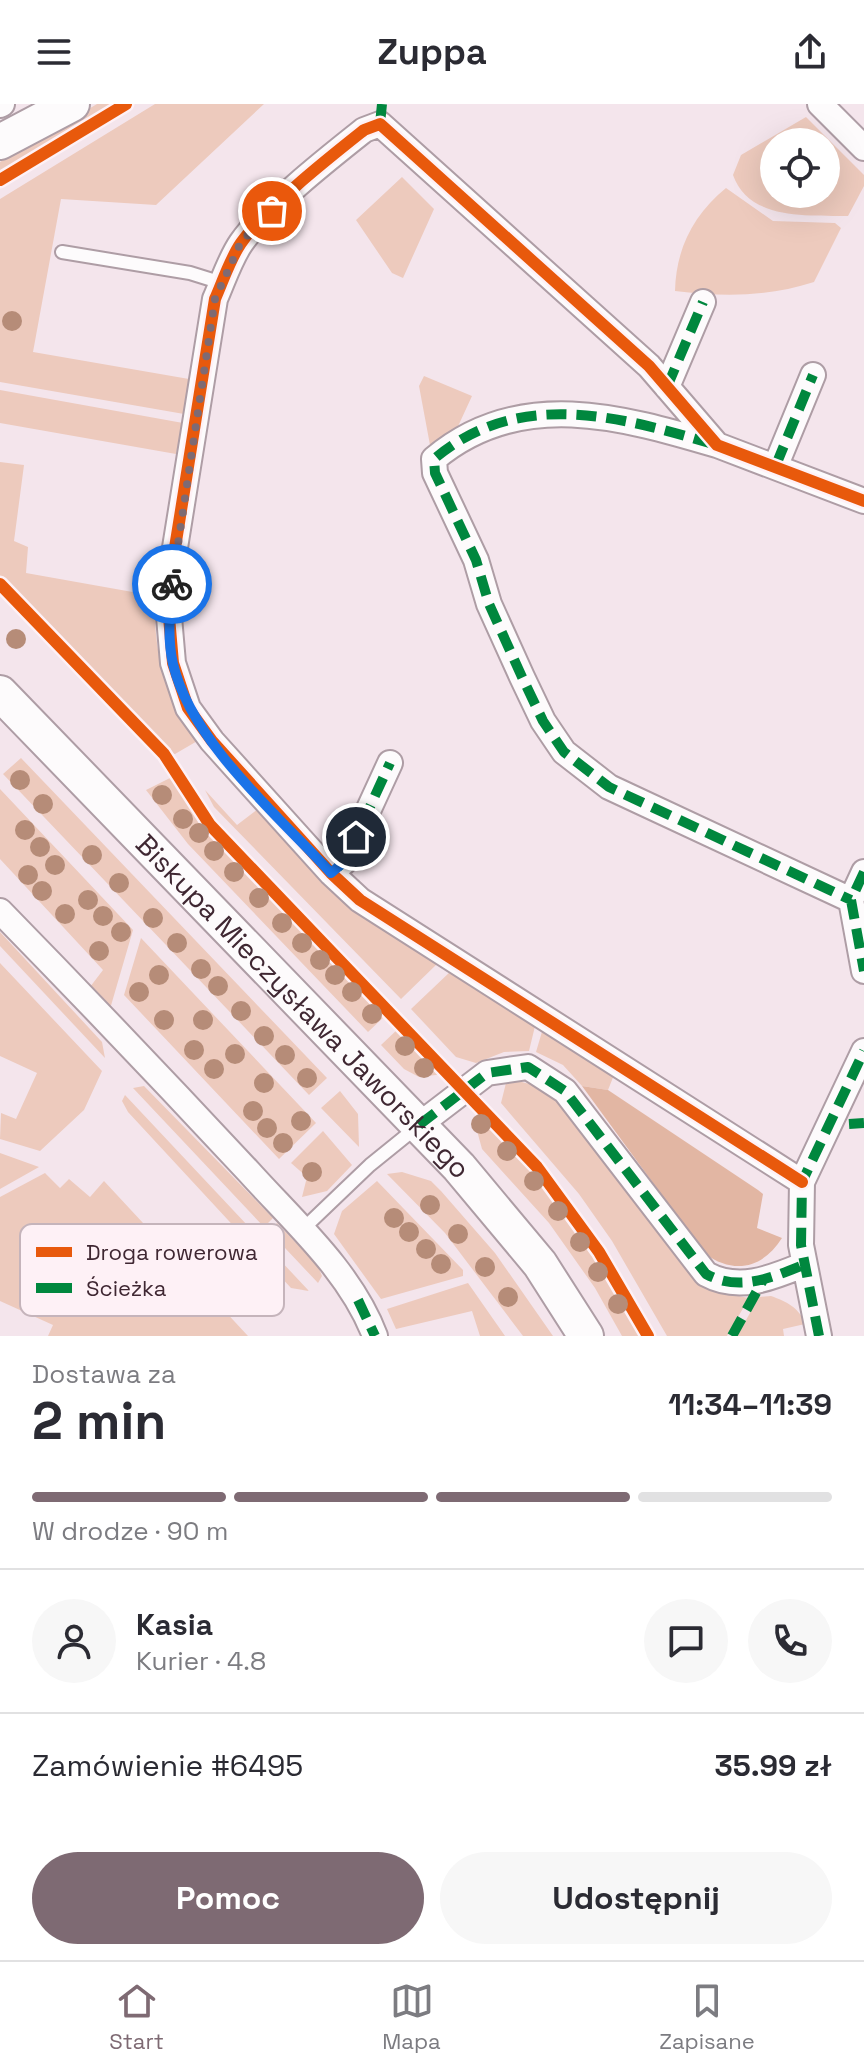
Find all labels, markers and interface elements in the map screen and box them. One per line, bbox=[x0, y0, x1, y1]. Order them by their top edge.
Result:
text: Zuppa bbox=[377, 29, 487, 75]
icon: menu bbox=[32, 30, 76, 74]
icon: share bbox=[788, 30, 832, 74]
map controls bbox=[760, 128, 840, 208]
button: locate bbox=[760, 128, 840, 208]
pin bbox=[238, 177, 306, 245]
icon: bag bbox=[250, 189, 294, 233]
courier bbox=[132, 544, 212, 624]
icon: bike bbox=[150, 562, 194, 606]
pin bbox=[322, 803, 390, 871]
icon: home bbox=[334, 815, 378, 859]
street label: Biskupa Mieczysława Jaworskiego bbox=[128, 826, 479, 1186]
legend bbox=[20, 1224, 284, 1316]
text: Droga rowerowa bbox=[86, 1238, 258, 1266]
text: Ścieżka bbox=[86, 1274, 167, 1302]
text: Dostawa za bbox=[32, 1357, 176, 1391]
text: 11:34–11:39 bbox=[668, 1385, 832, 1424]
text: 2 min bbox=[32, 1388, 166, 1454]
text: W drodze · 90 m bbox=[32, 1514, 228, 1548]
button: person bbox=[32, 1599, 116, 1683]
button: chat bbox=[644, 1599, 728, 1683]
button: phone bbox=[748, 1599, 832, 1683]
text: Kasia bbox=[136, 1605, 213, 1644]
text: Kurier · 4.8 bbox=[136, 1644, 266, 1678]
text: Zamówienie #6495 bbox=[32, 1746, 303, 1785]
text: 35.99 zł bbox=[714, 1746, 832, 1785]
button: Pomoc bbox=[32, 1852, 424, 1944]
button: Udostępnij bbox=[440, 1852, 832, 1944]
tab: Start bbox=[109, 1979, 164, 2055]
tab: Mapa bbox=[382, 1979, 441, 2055]
tab: Zapisane bbox=[659, 1979, 755, 2055]

